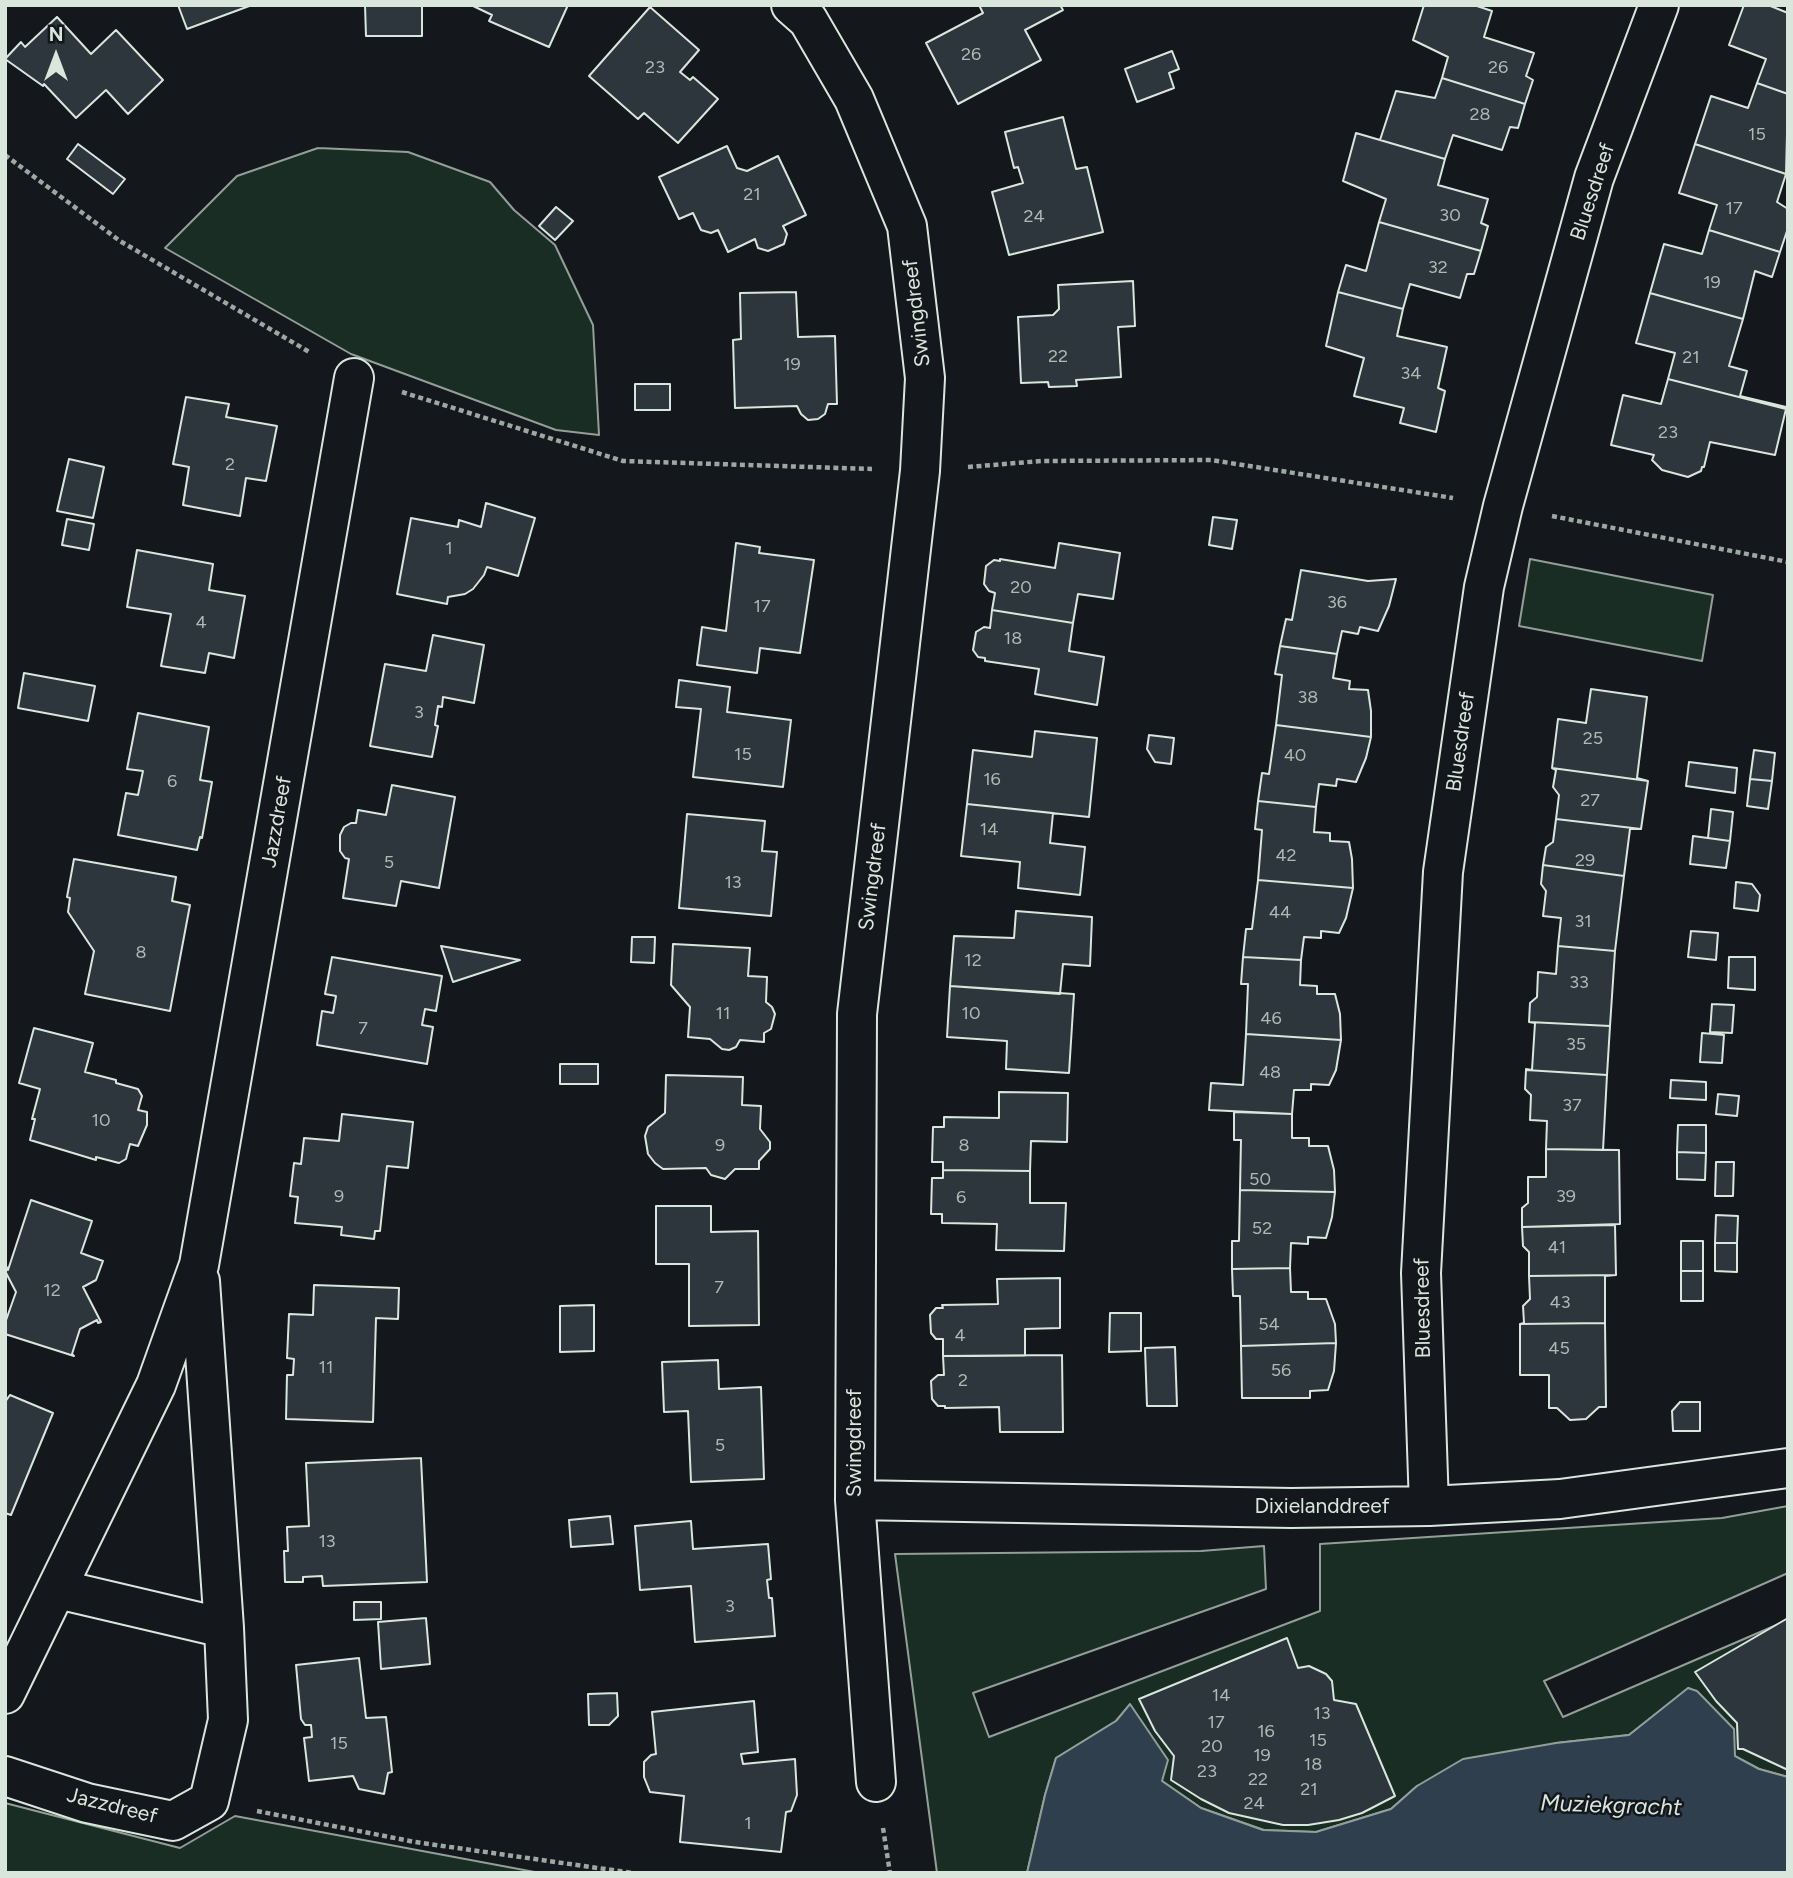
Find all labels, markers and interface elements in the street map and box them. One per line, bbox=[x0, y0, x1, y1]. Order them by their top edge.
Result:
north arrow bbox=[21, 21, 91, 91]
text: N bbox=[49, 23, 63, 46]
house number: 26 bbox=[961, 44, 981, 66]
house number: 23 bbox=[645, 57, 665, 79]
house number: 26 bbox=[1488, 57, 1508, 79]
house number: 28 bbox=[1469, 104, 1491, 126]
house number: 15 bbox=[1748, 124, 1766, 146]
street label: Bluesdreef bbox=[1565, 140, 1621, 244]
house number: 21 bbox=[743, 184, 761, 206]
house number: 17 bbox=[1725, 198, 1743, 220]
house number: 30 bbox=[1439, 205, 1461, 227]
house number: 24 bbox=[1023, 206, 1045, 228]
house number: 32 bbox=[1428, 257, 1448, 279]
street label: Swingdreef bbox=[898, 258, 936, 368]
house number: 19 bbox=[1703, 272, 1721, 294]
house number: 22 bbox=[1048, 346, 1068, 368]
house number: 21 bbox=[1682, 347, 1700, 369]
house number: 19 bbox=[783, 354, 801, 376]
house number: 34 bbox=[1401, 363, 1421, 385]
house number: 23 bbox=[1658, 422, 1678, 444]
house number: 2 bbox=[225, 454, 235, 476]
house number: 1 bbox=[445, 538, 453, 560]
house number: 20 bbox=[1010, 577, 1032, 599]
house number: 36 bbox=[1327, 592, 1347, 614]
house number: 17 bbox=[753, 596, 771, 618]
house number: 4 bbox=[195, 612, 207, 634]
house number: 18 bbox=[1004, 628, 1022, 650]
house number: 38 bbox=[1298, 687, 1318, 709]
street label: Bluesdreef bbox=[1442, 690, 1480, 794]
house number: 3 bbox=[414, 702, 424, 724]
house number: 25 bbox=[1583, 728, 1603, 750]
house number: 15 bbox=[734, 744, 752, 766]
house number: 40 bbox=[1284, 745, 1306, 767]
house number: 16 bbox=[983, 769, 1001, 791]
house number: 6 bbox=[167, 771, 177, 793]
street label: Jazzdreef bbox=[257, 774, 297, 870]
house number: 27 bbox=[1580, 790, 1600, 812]
house number: 14 bbox=[980, 819, 998, 841]
street label: Swingdreef bbox=[854, 822, 892, 932]
house number: 42 bbox=[1275, 845, 1297, 867]
house number: 29 bbox=[1575, 850, 1595, 872]
house number: 5 bbox=[384, 852, 394, 874]
house number: 13 bbox=[724, 872, 742, 894]
house number: 44 bbox=[1269, 902, 1291, 924]
house number: 31 bbox=[1574, 911, 1592, 933]
house number: 8 bbox=[135, 942, 147, 964]
house number: 12 bbox=[964, 950, 982, 972]
house number: 33 bbox=[1569, 972, 1589, 994]
house number: 11 bbox=[716, 1003, 730, 1025]
house number: 10 bbox=[962, 1003, 980, 1025]
house number: 46 bbox=[1260, 1008, 1282, 1030]
house number: 7 bbox=[358, 1018, 368, 1040]
house number: 35 bbox=[1566, 1034, 1586, 1056]
house number: 48 bbox=[1259, 1062, 1281, 1084]
house number: 37 bbox=[1562, 1095, 1582, 1117]
house number: 10 bbox=[92, 1110, 110, 1132]
house number: 9 bbox=[715, 1135, 725, 1157]
house number: 8 bbox=[958, 1135, 970, 1157]
house number: 50 bbox=[1249, 1169, 1271, 1191]
house number: 9 bbox=[334, 1186, 344, 1208]
house number: 39 bbox=[1556, 1186, 1576, 1208]
house number: 6 bbox=[956, 1187, 966, 1209]
house number: 52 bbox=[1252, 1218, 1272, 1240]
house number: 41 bbox=[1548, 1237, 1566, 1259]
street label: Bluesdreef bbox=[1410, 1258, 1436, 1358]
house number: 7 bbox=[714, 1277, 724, 1299]
house number: 12 bbox=[43, 1280, 61, 1302]
house number: 43 bbox=[1550, 1292, 1570, 1314]
house number: 54 bbox=[1258, 1314, 1280, 1336]
house number: 4 bbox=[954, 1325, 966, 1347]
house number: 45 bbox=[1548, 1338, 1570, 1360]
house number: 11 bbox=[319, 1357, 333, 1379]
house number: 56 bbox=[1271, 1360, 1291, 1382]
house number: 2 bbox=[958, 1370, 968, 1392]
street label: Swingdreef bbox=[842, 1389, 868, 1497]
house number: 5 bbox=[715, 1435, 725, 1457]
street label: Dixielanddreef bbox=[1254, 1494, 1390, 1520]
house number: 13 bbox=[318, 1531, 336, 1553]
house number: 3 bbox=[725, 1596, 735, 1618]
house number: 14 bbox=[1212, 1685, 1230, 1707]
house number: 13 bbox=[1313, 1703, 1331, 1725]
house number: 17 bbox=[1207, 1712, 1225, 1734]
house number: 16 bbox=[1257, 1721, 1275, 1743]
house number: 15 bbox=[1309, 1730, 1327, 1752]
house number: 15 bbox=[330, 1733, 348, 1755]
house number: 20 bbox=[1201, 1736, 1223, 1758]
house number: 19 bbox=[1253, 1745, 1271, 1767]
house number: 18 bbox=[1304, 1754, 1322, 1776]
house number: 23 bbox=[1197, 1761, 1217, 1783]
house number: 22 bbox=[1248, 1769, 1268, 1791]
house number: 21 bbox=[1300, 1779, 1318, 1801]
street label: Jazzdreef bbox=[64, 1783, 160, 1829]
water label: Muziekgracht bbox=[1540, 1790, 1682, 1822]
house number: 24 bbox=[1243, 1793, 1265, 1815]
house number: 1 bbox=[744, 1813, 752, 1835]

